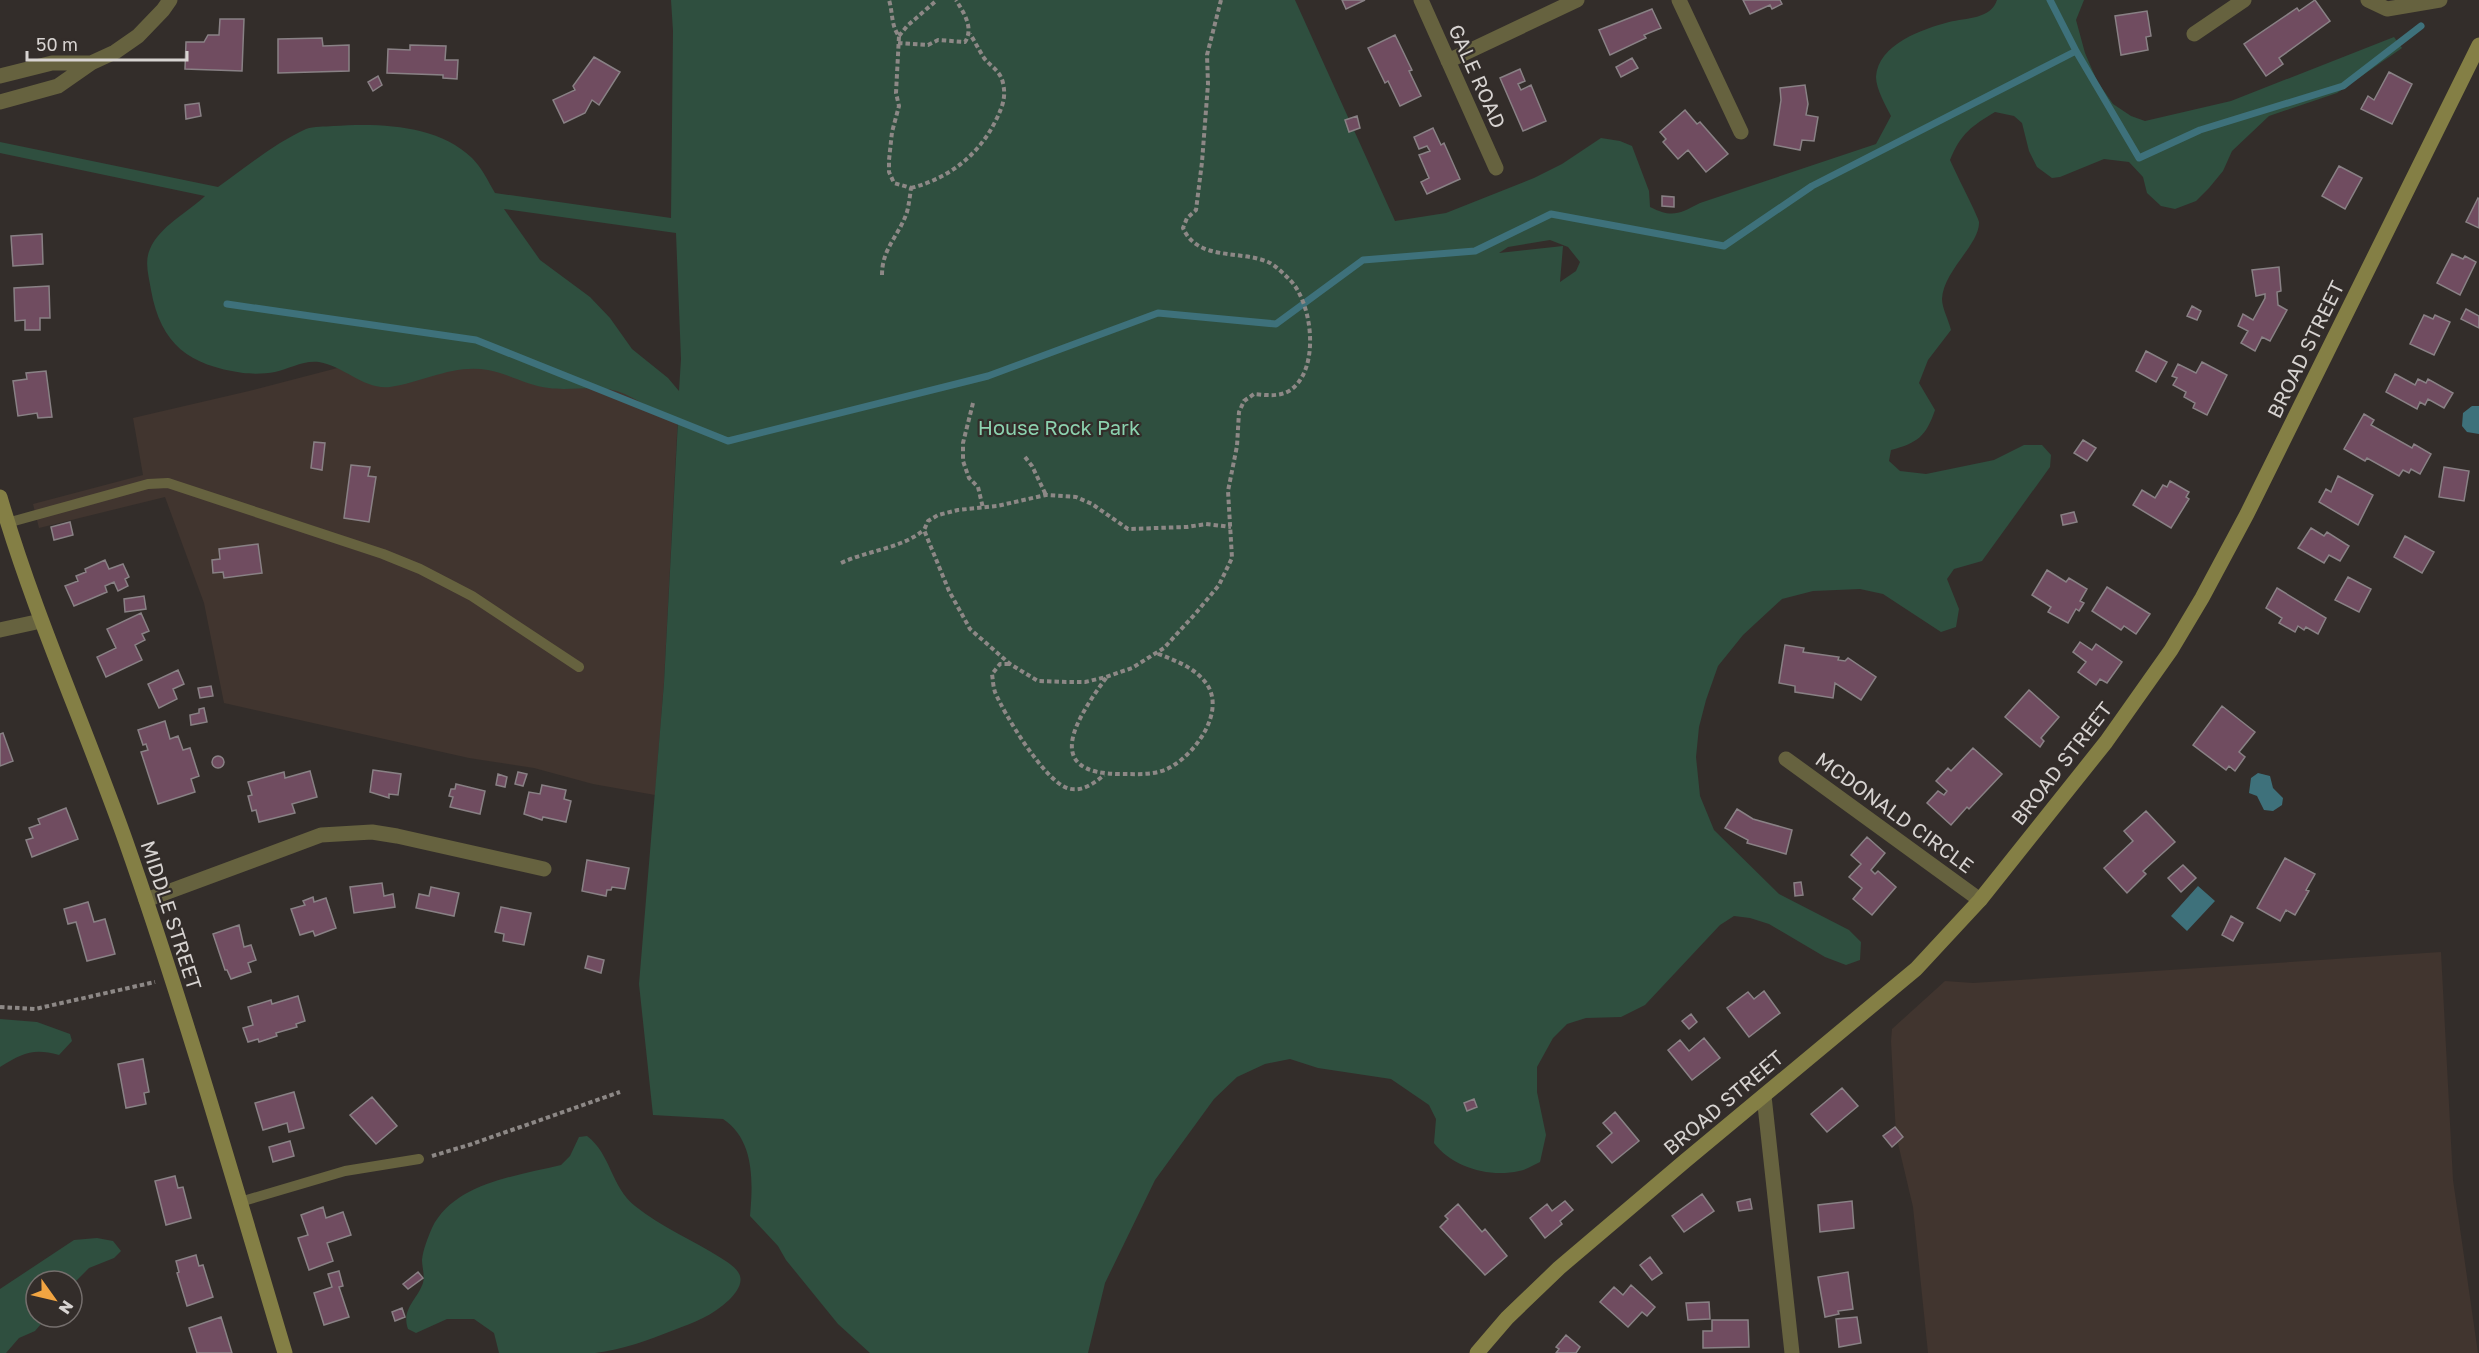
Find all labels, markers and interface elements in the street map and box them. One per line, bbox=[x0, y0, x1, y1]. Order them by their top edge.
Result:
street label: GALE ROAD bbox=[1444, 20, 1512, 132]
scale bar bbox=[27, 24, 188, 62]
text: 50 m bbox=[36, 33, 78, 55]
street label: BROAD STREET bbox=[2261, 277, 2349, 421]
park label: House Rock Park bbox=[978, 415, 1140, 439]
street label: BROAD STREET bbox=[2006, 697, 2116, 829]
street label: MCDONALD CIRCLE bbox=[1811, 747, 1979, 877]
street label: MIDDLE STREET bbox=[137, 837, 207, 993]
street label: BROAD STREET bbox=[1658, 1045, 1788, 1159]
north arrow bbox=[24, 1269, 84, 1329]
text: N bbox=[55, 1297, 78, 1318]

